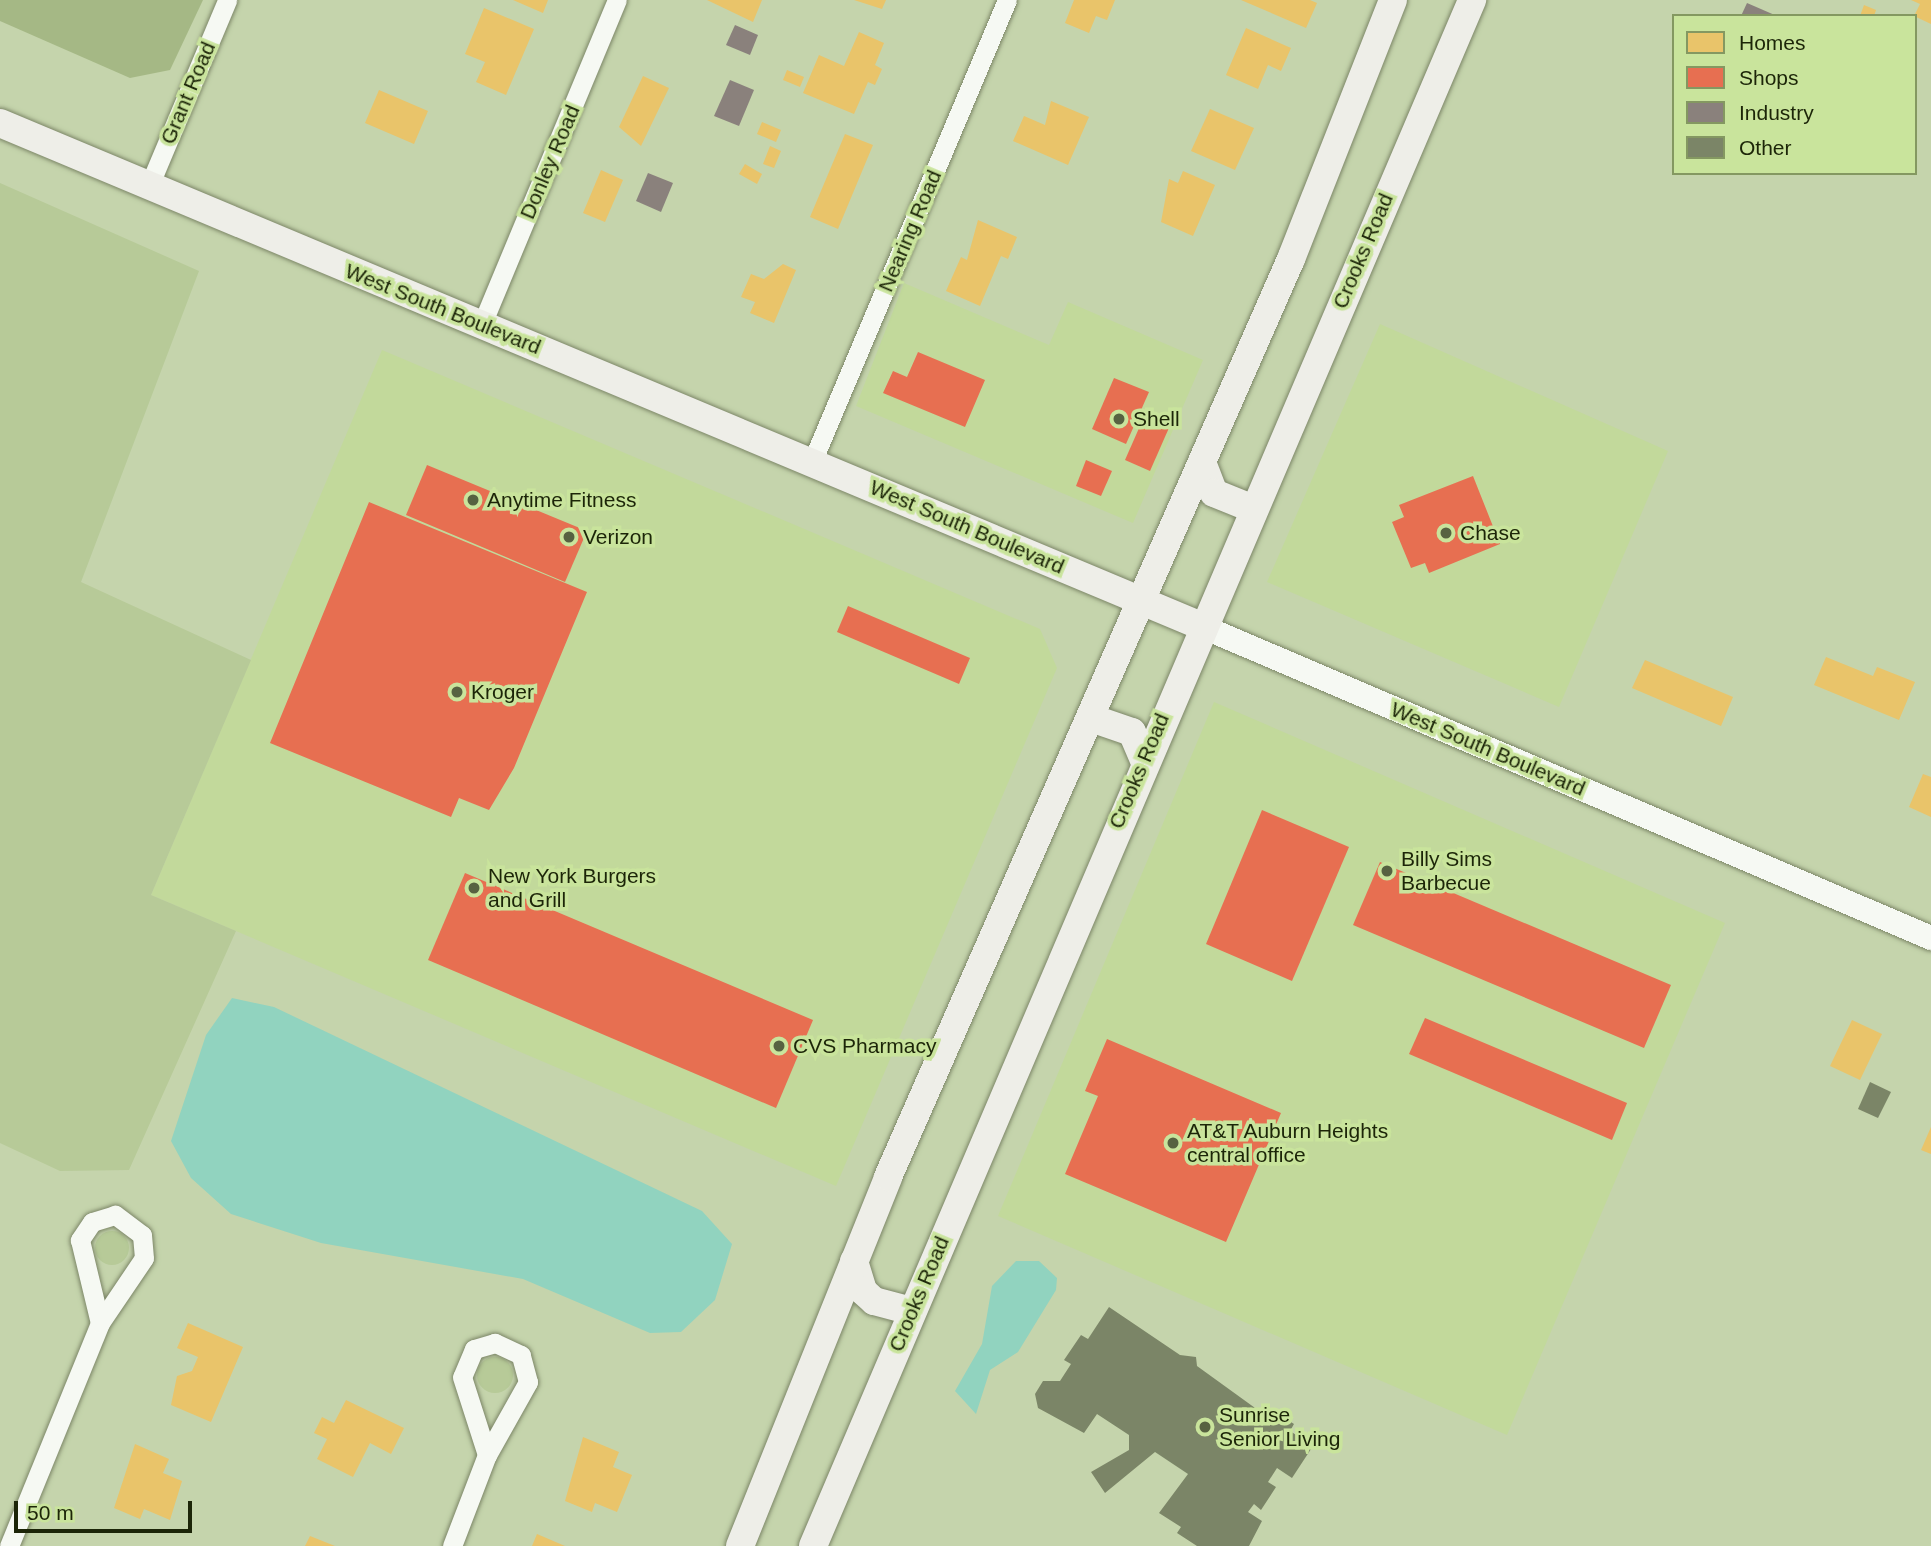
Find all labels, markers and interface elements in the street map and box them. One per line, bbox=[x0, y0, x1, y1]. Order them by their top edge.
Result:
legend bbox=[1672, 14, 1917, 175]
text: Homes bbox=[1739, 31, 1806, 54]
street label: Grant Road bbox=[155, 38, 221, 148]
text: Shops bbox=[1739, 66, 1799, 89]
street label: Donley Road bbox=[515, 101, 585, 223]
text: Industry bbox=[1739, 101, 1814, 124]
text: Other bbox=[1739, 136, 1792, 159]
street label: Nearing Road bbox=[873, 166, 947, 296]
street label: Crooks Road bbox=[1327, 190, 1399, 312]
street label: West South Boulevard bbox=[342, 258, 544, 360]
place label: Shell bbox=[1133, 406, 1180, 432]
marker: Shell bbox=[1111, 411, 1127, 427]
street label: West South Boulevard bbox=[866, 475, 1068, 579]
place label: Anytime Fitness bbox=[487, 487, 636, 513]
marker: Anytime Fitness bbox=[465, 492, 481, 508]
place label: Chase bbox=[1460, 520, 1521, 546]
place label: Verizon bbox=[583, 524, 653, 550]
marker: Chase bbox=[1438, 525, 1454, 541]
marker: Verizon bbox=[561, 529, 577, 545]
place label: Kroger bbox=[471, 679, 534, 705]
marker: Kroger bbox=[449, 684, 465, 700]
street label: West South Boulevard bbox=[1387, 697, 1589, 801]
street label: Crooks Road bbox=[1103, 710, 1175, 832]
place label: Billy Sims Barbecue bbox=[1401, 846, 1492, 896]
place label: New York Burgers and Grill bbox=[488, 863, 656, 913]
marker: Billy Sims Barbecue bbox=[1379, 863, 1395, 879]
marker: New York Burgers and Grill bbox=[466, 880, 482, 896]
place label: CVS Pharmacy bbox=[793, 1033, 937, 1059]
marker: CVS Pharmacy bbox=[771, 1038, 787, 1054]
place label: AT&T Auburn Heights central office bbox=[1187, 1118, 1390, 1168]
marker: AT&T Auburn Heights central office bbox=[1165, 1135, 1181, 1151]
street label: Crooks Road bbox=[883, 1233, 955, 1355]
place label: Sunrise Senior Living bbox=[1219, 1402, 1340, 1452]
marker: Sunrise Senior Living bbox=[1197, 1419, 1213, 1435]
scale bar bbox=[18, 1486, 196, 1530]
text: 50 m bbox=[27, 1501, 74, 1524]

